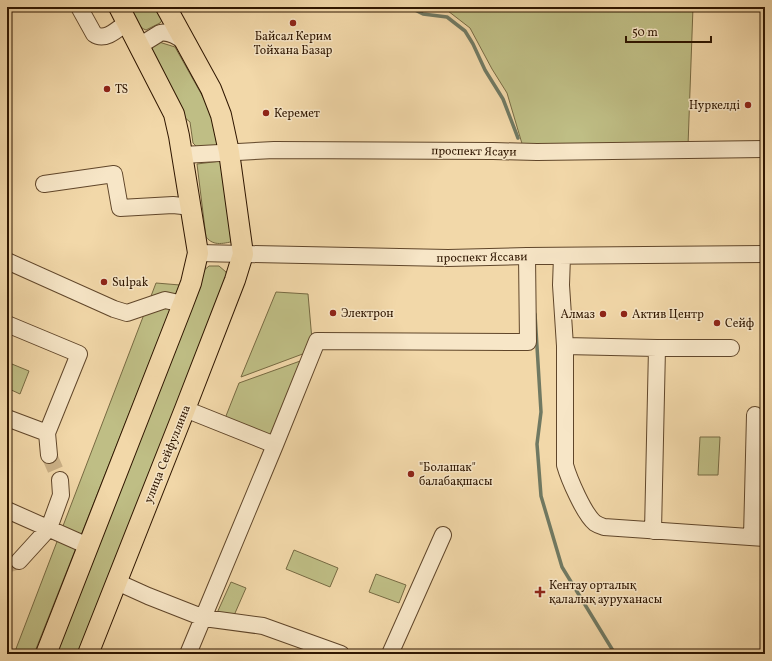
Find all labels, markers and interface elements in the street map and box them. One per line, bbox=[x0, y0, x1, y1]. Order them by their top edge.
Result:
marker: Байсал Керим Тойхана Базар bbox=[288, 18, 298, 28]
scale bar bbox=[626, 18, 711, 44]
text: 50 m bbox=[632, 25, 658, 41]
place label: Байсал Керим Тойхана Базар bbox=[254, 29, 333, 59]
place label: TS bbox=[115, 82, 128, 98]
marker: TS bbox=[102, 84, 112, 94]
place label: Нуркелді bbox=[689, 98, 740, 114]
marker: Нуркелді bbox=[743, 100, 753, 110]
place label: Керемет bbox=[274, 106, 320, 122]
marker: Керемет bbox=[261, 108, 271, 118]
street label: проспект Ясауи bbox=[431, 143, 517, 161]
street label: проспект Яссави bbox=[436, 249, 528, 267]
place label: Sulpak bbox=[112, 275, 149, 291]
marker: Sulpak bbox=[99, 277, 109, 287]
place label: Электрон bbox=[341, 306, 394, 322]
place label: Алмаз bbox=[561, 307, 595, 323]
place label: Актив Центр bbox=[632, 307, 704, 323]
marker: Электрон bbox=[328, 308, 338, 318]
marker: Алмаз bbox=[598, 309, 608, 319]
marker: Актив Центр bbox=[619, 309, 629, 319]
place label: Сейф bbox=[725, 316, 754, 332]
marker: Сейф bbox=[712, 318, 722, 328]
street label: улица Сейфуллина bbox=[141, 403, 195, 506]
place label: "Болашак" балабақшасы bbox=[419, 460, 493, 490]
marker: "Болашак" балабақшасы bbox=[406, 469, 416, 479]
place label: Кентау орталық қалалық ауруханасы bbox=[549, 578, 663, 608]
marker: Кентау орталық қалалық ауруханасы bbox=[534, 586, 546, 598]

